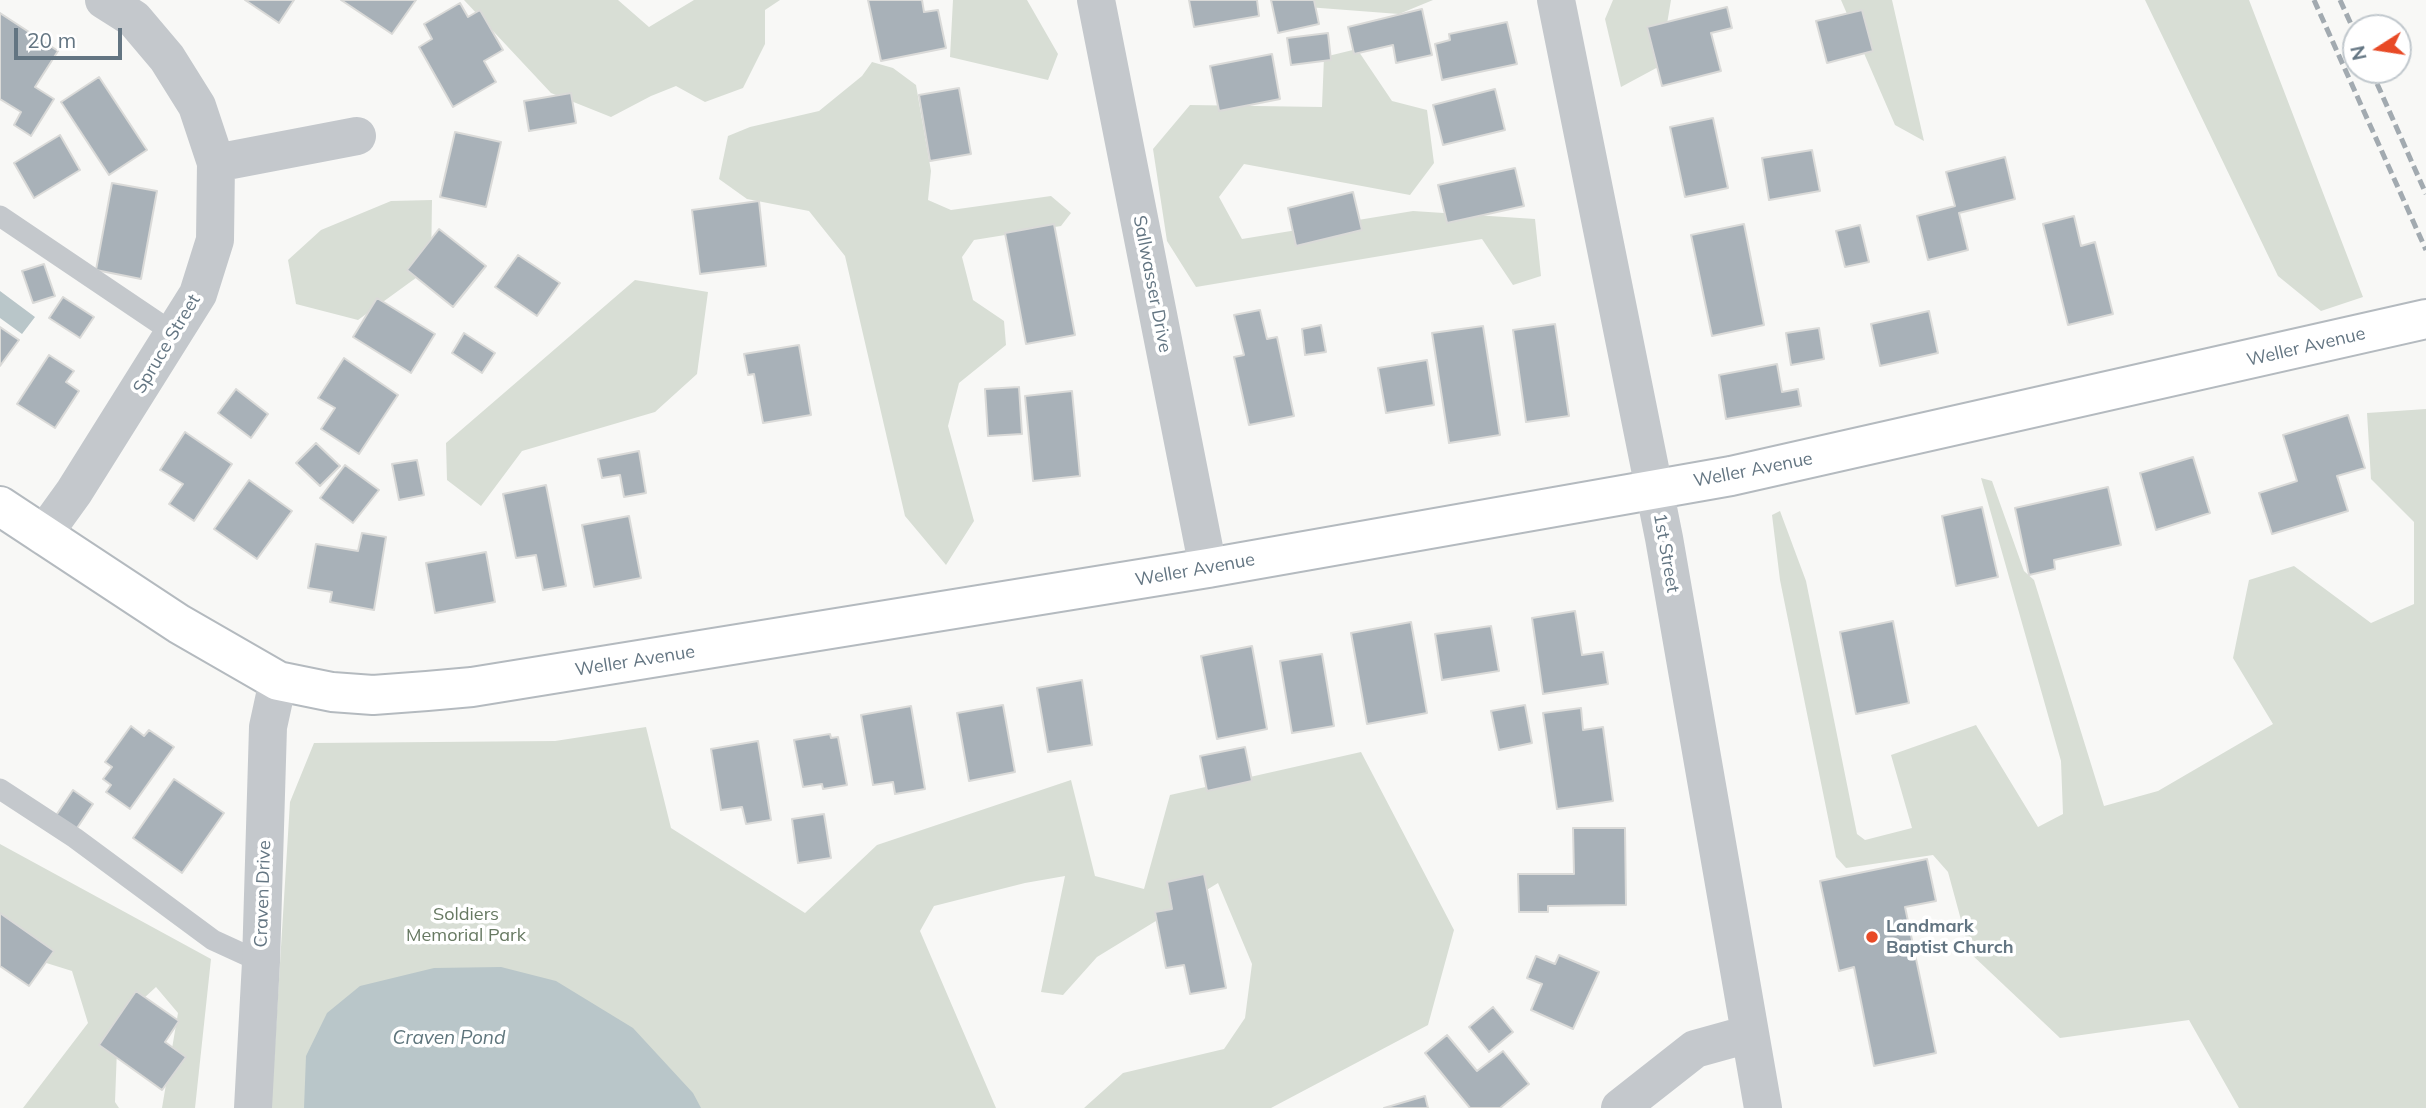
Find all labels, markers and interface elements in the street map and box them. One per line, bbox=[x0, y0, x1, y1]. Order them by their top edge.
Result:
scale bar bbox=[18, 14, 126, 58]
north arrow bbox=[2342, 14, 2412, 84]
text: 20 m bbox=[27, 27, 76, 53]
text: N bbox=[2345, 43, 2372, 62]
street label: Sallwasser Drive bbox=[1128, 214, 1176, 354]
street label: Spruce Street bbox=[129, 290, 205, 398]
street label: Weller Avenue bbox=[2245, 323, 2367, 371]
street label: Weller Avenue bbox=[1692, 448, 1814, 492]
street label: 1st Street bbox=[1648, 512, 1684, 594]
street label: Weller Avenue bbox=[1134, 549, 1256, 591]
street label: Weller Avenue bbox=[574, 641, 696, 681]
street label: Craven Drive bbox=[250, 840, 276, 948]
park label: Soldiers Memorial Park bbox=[406, 904, 526, 946]
place label: Landmark Baptist Church bbox=[1886, 916, 2014, 958]
marker: Landmark Baptist Church bbox=[1864, 929, 1880, 945]
water label: Craven Pond bbox=[393, 1027, 505, 1049]

